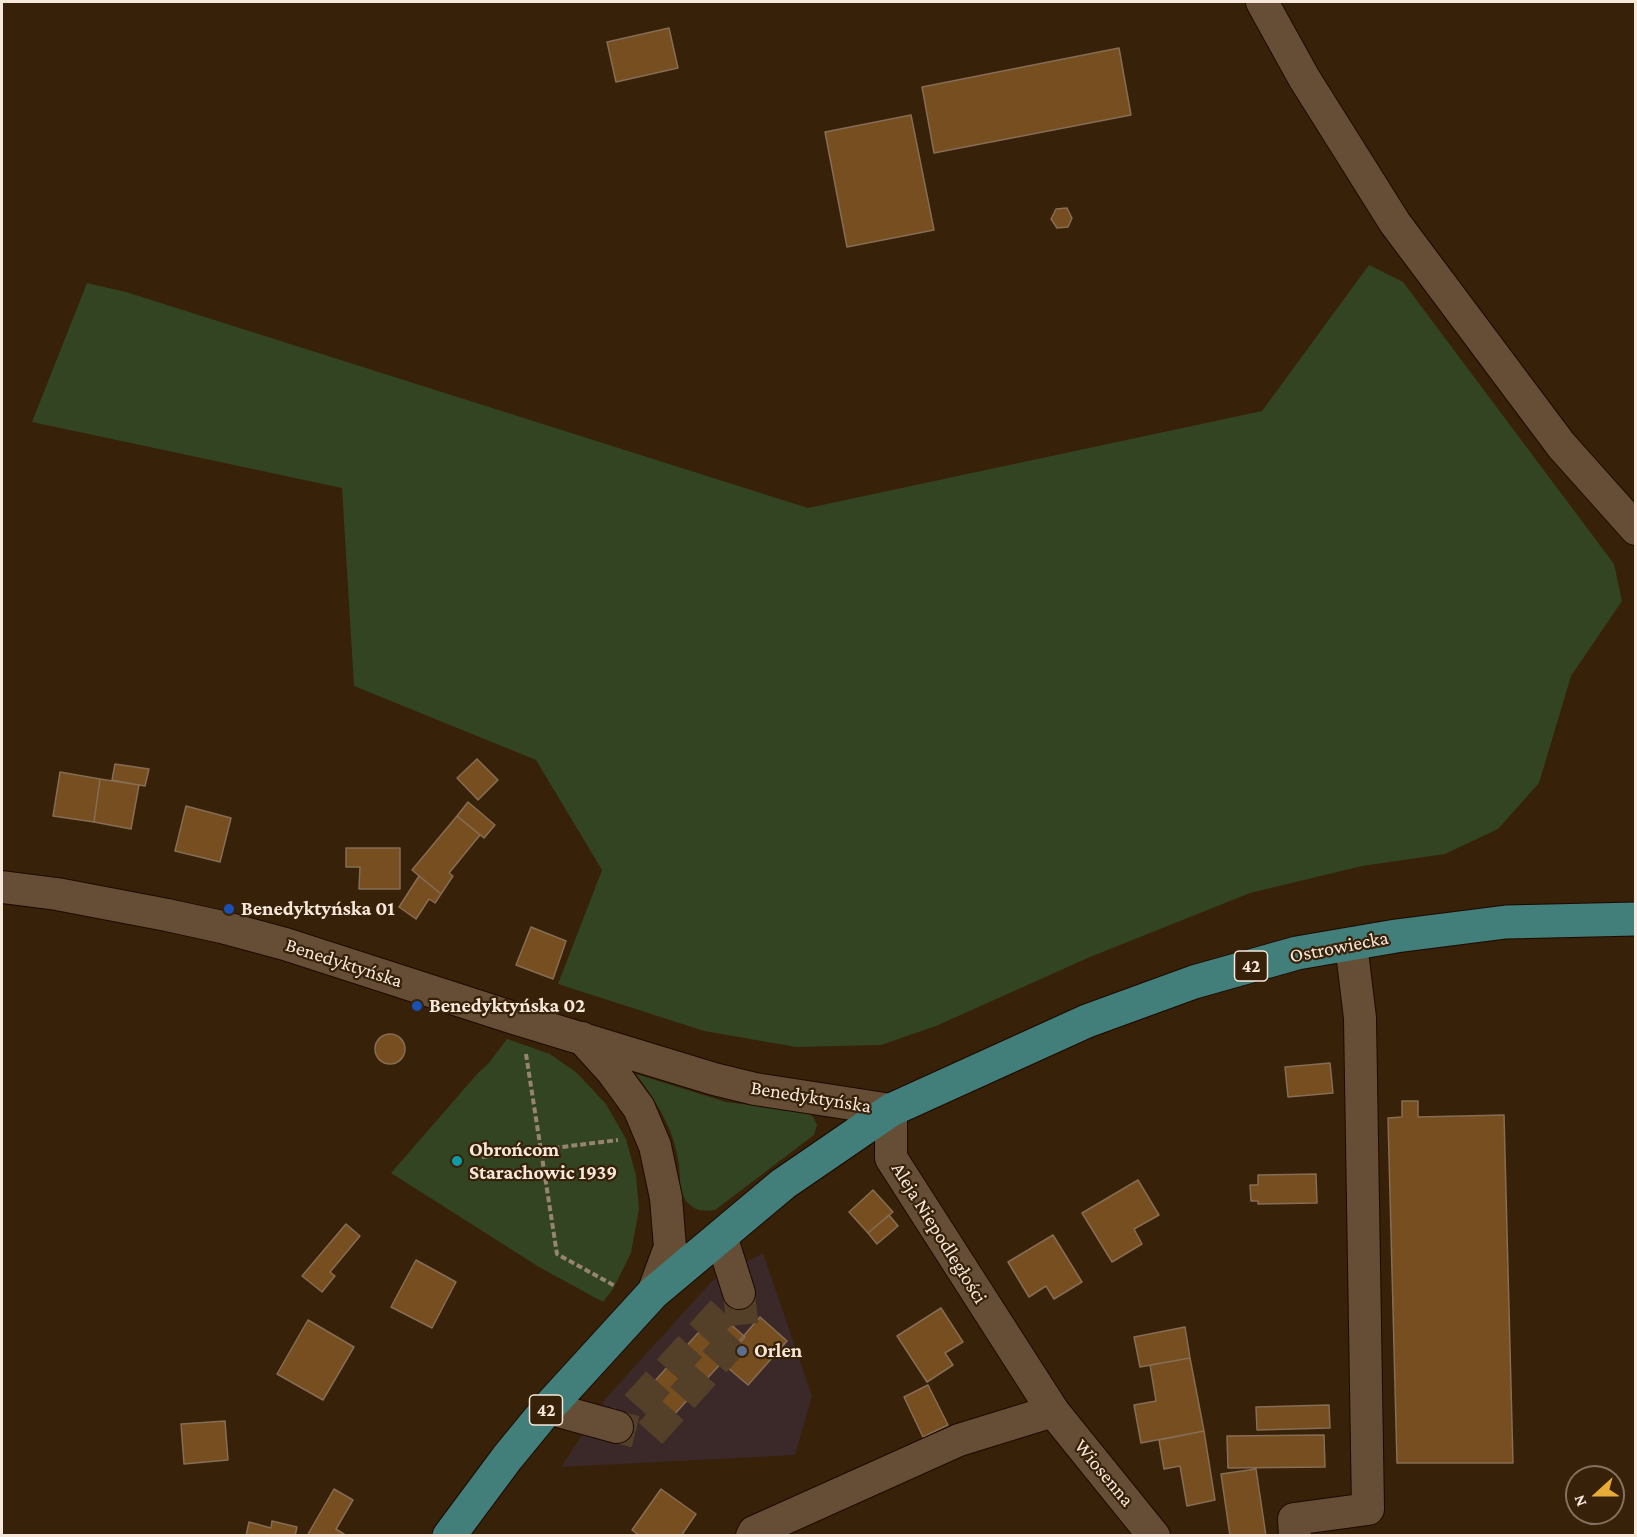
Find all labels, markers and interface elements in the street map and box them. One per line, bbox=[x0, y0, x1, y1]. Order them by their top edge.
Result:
place label: Benedyktyńska 01 bbox=[241, 897, 395, 921]
marker: Benedyktyńska 01 bbox=[222, 902, 236, 916]
street label: Ostrowiecka bbox=[1288, 926, 1390, 968]
street label: Benedyktyńska bbox=[282, 933, 406, 993]
road number: 42 bbox=[1234, 951, 1268, 981]
place label: Benedyktyńska 02 bbox=[429, 994, 585, 1018]
marker: Benedyktyńska 02 bbox=[410, 999, 424, 1013]
street label: Benedyktyńska bbox=[749, 1076, 873, 1118]
place label: Obrońcom Starachowic 1939 bbox=[469, 1138, 617, 1185]
marker: Obrońcom Starachowic 1939 bbox=[450, 1154, 464, 1168]
street label: Aleja Niepodległości bbox=[886, 1158, 992, 1308]
place label: Orlen bbox=[754, 1339, 802, 1363]
marker: Orlen bbox=[735, 1344, 749, 1358]
road number: 42 bbox=[530, 1395, 562, 1425]
street label: Wiosenna bbox=[1069, 1434, 1139, 1512]
north arrow bbox=[1565, 1465, 1625, 1525]
text: N bbox=[1570, 1493, 1589, 1509]

